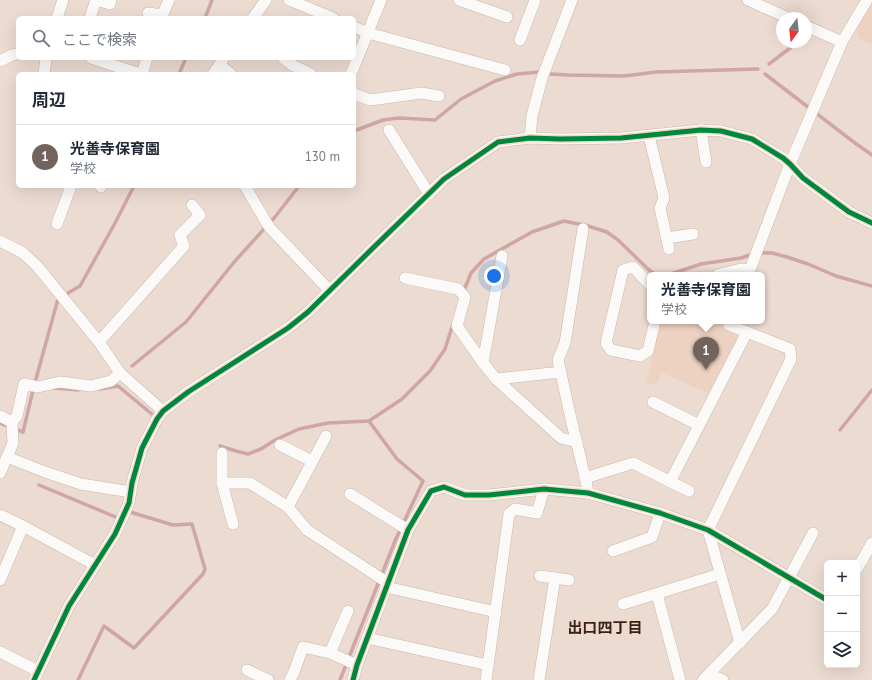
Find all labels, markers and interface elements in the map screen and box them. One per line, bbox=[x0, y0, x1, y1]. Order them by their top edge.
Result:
north arrow bbox=[776, 12, 812, 48]
search box bbox=[16, 16, 356, 60]
icon: search bbox=[30, 27, 52, 49]
text: ここで検索 bbox=[62, 30, 137, 49]
text: 周辺 bbox=[32, 89, 66, 111]
text: 光善寺保育園 bbox=[70, 139, 160, 158]
text: 1 bbox=[41, 148, 49, 165]
text: 130 m bbox=[305, 148, 340, 165]
text: 学校 bbox=[70, 160, 96, 177]
your location bbox=[484, 266, 504, 286]
popup bbox=[647, 272, 765, 324]
text: 光善寺保育園 bbox=[661, 280, 751, 299]
text: 学校 bbox=[661, 301, 687, 318]
pin: 1 bbox=[693, 337, 719, 370]
map controls bbox=[824, 560, 860, 668]
button: + bbox=[824, 560, 860, 596]
button: − bbox=[824, 596, 860, 632]
district label: 出口四丁目 bbox=[567, 618, 643, 637]
button: layers bbox=[824, 632, 860, 668]

